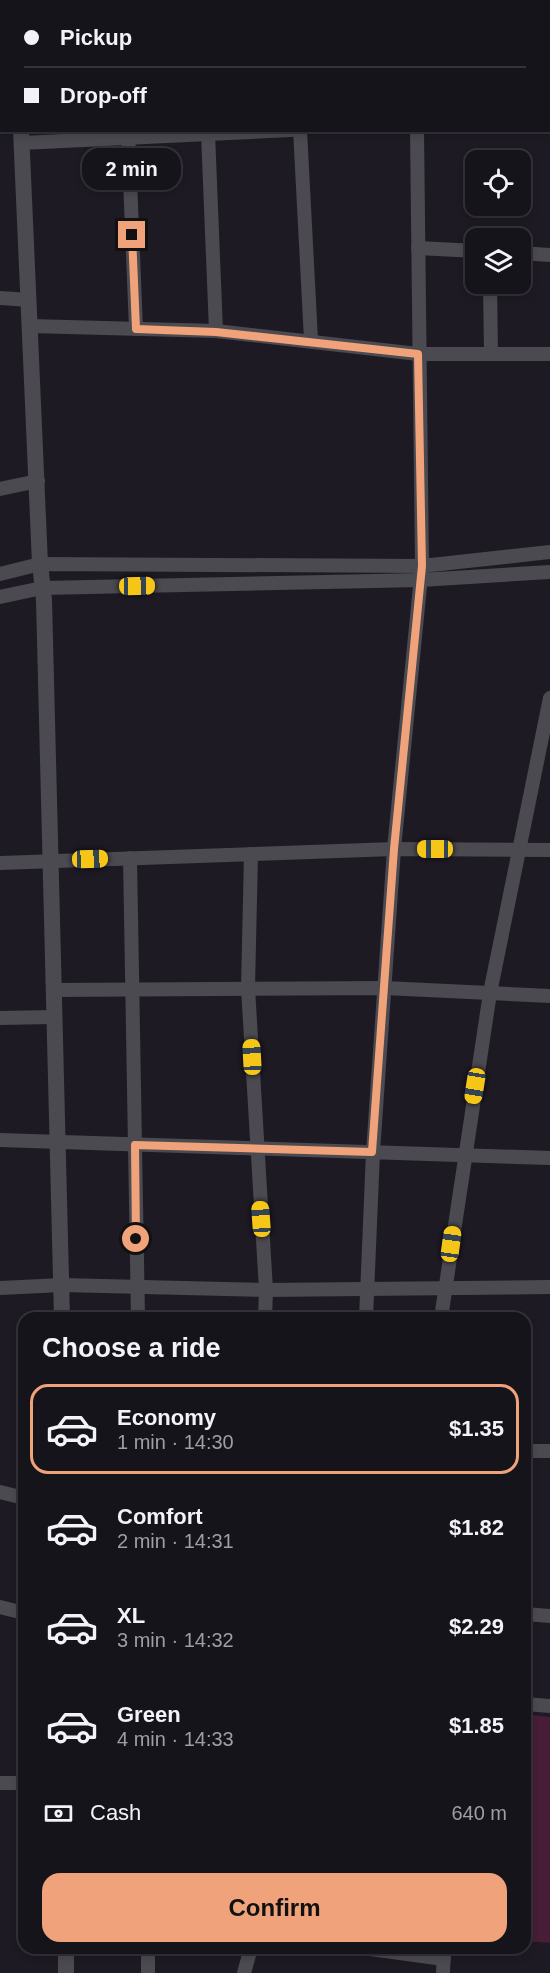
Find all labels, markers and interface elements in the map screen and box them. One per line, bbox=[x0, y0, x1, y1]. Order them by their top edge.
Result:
text: Pickup bbox=[60, 25, 132, 50]
text: Drop-off bbox=[60, 83, 147, 108]
callout: 2 min bbox=[82, 148, 182, 190]
map controls bbox=[465, 150, 531, 294]
button: locate bbox=[465, 150, 531, 216]
text: 2 min bbox=[105, 158, 158, 180]
route end bbox=[118, 221, 145, 248]
button: layers bbox=[465, 228, 531, 294]
car bbox=[119, 577, 155, 595]
car bbox=[417, 840, 453, 858]
car bbox=[72, 849, 108, 869]
car bbox=[242, 1039, 262, 1075]
car bbox=[463, 1067, 487, 1105]
car bbox=[251, 1200, 271, 1238]
route start bbox=[122, 1225, 149, 1252]
car bbox=[440, 1225, 462, 1263]
text: Choose a ride bbox=[42, 1333, 221, 1363]
icon: car bbox=[45, 1402, 99, 1456]
text: Economy bbox=[117, 1405, 216, 1430]
text: $1.35 bbox=[449, 1416, 504, 1441]
text: 1 min · 14:30 bbox=[117, 1431, 234, 1453]
icon: car bbox=[45, 1501, 99, 1555]
text: Comfort bbox=[117, 1504, 203, 1529]
text: $1.82 bbox=[449, 1515, 504, 1540]
text: 2 min · 14:31 bbox=[117, 1530, 234, 1552]
icon: car bbox=[45, 1600, 99, 1654]
text: XL bbox=[117, 1603, 145, 1628]
text: $2.29 bbox=[449, 1614, 504, 1639]
text: 3 min · 14:32 bbox=[117, 1629, 234, 1651]
icon: car bbox=[45, 1699, 99, 1753]
text: Green bbox=[117, 1702, 181, 1727]
text: $1.85 bbox=[449, 1713, 504, 1738]
text: 4 min · 14:33 bbox=[117, 1728, 234, 1750]
icon: cash bbox=[42, 1797, 75, 1830]
text: Cash bbox=[90, 1800, 141, 1825]
text: 640 m bbox=[451, 1802, 507, 1824]
button: Confirm bbox=[42, 1873, 507, 1942]

